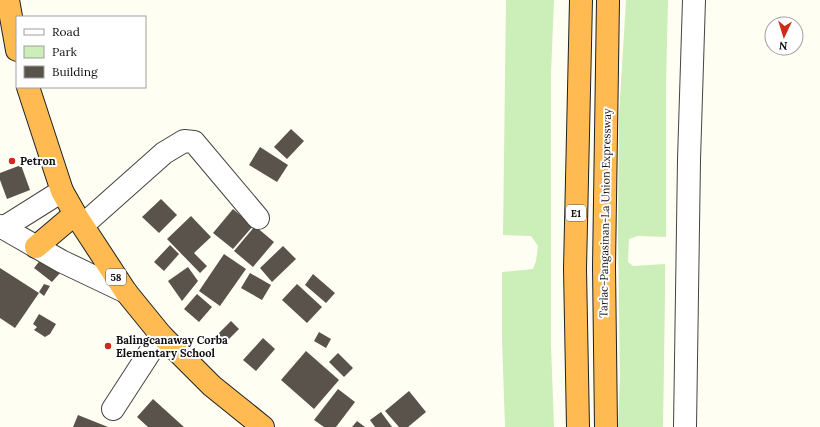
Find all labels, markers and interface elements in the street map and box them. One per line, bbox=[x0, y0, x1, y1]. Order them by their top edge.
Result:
legend bbox=[16, 16, 146, 88]
north arrow bbox=[764, 16, 804, 56]
text: Road bbox=[52, 24, 80, 39]
text: N bbox=[778, 39, 788, 53]
text: Park bbox=[52, 44, 78, 59]
text: Building bbox=[52, 64, 98, 79]
street label: Tarlac-Pangasinan-La Union Expressway bbox=[596, 108, 614, 318]
place label: Petron bbox=[20, 154, 56, 168]
marker: Petron bbox=[7, 156, 17, 166]
road number: E1 bbox=[566, 205, 586, 221]
road number: 58 bbox=[106, 269, 126, 285]
place label: Balingcanaway Corba Elementary School bbox=[116, 333, 228, 360]
marker: Balingcanaway Corba Elementary School bbox=[103, 341, 113, 351]

